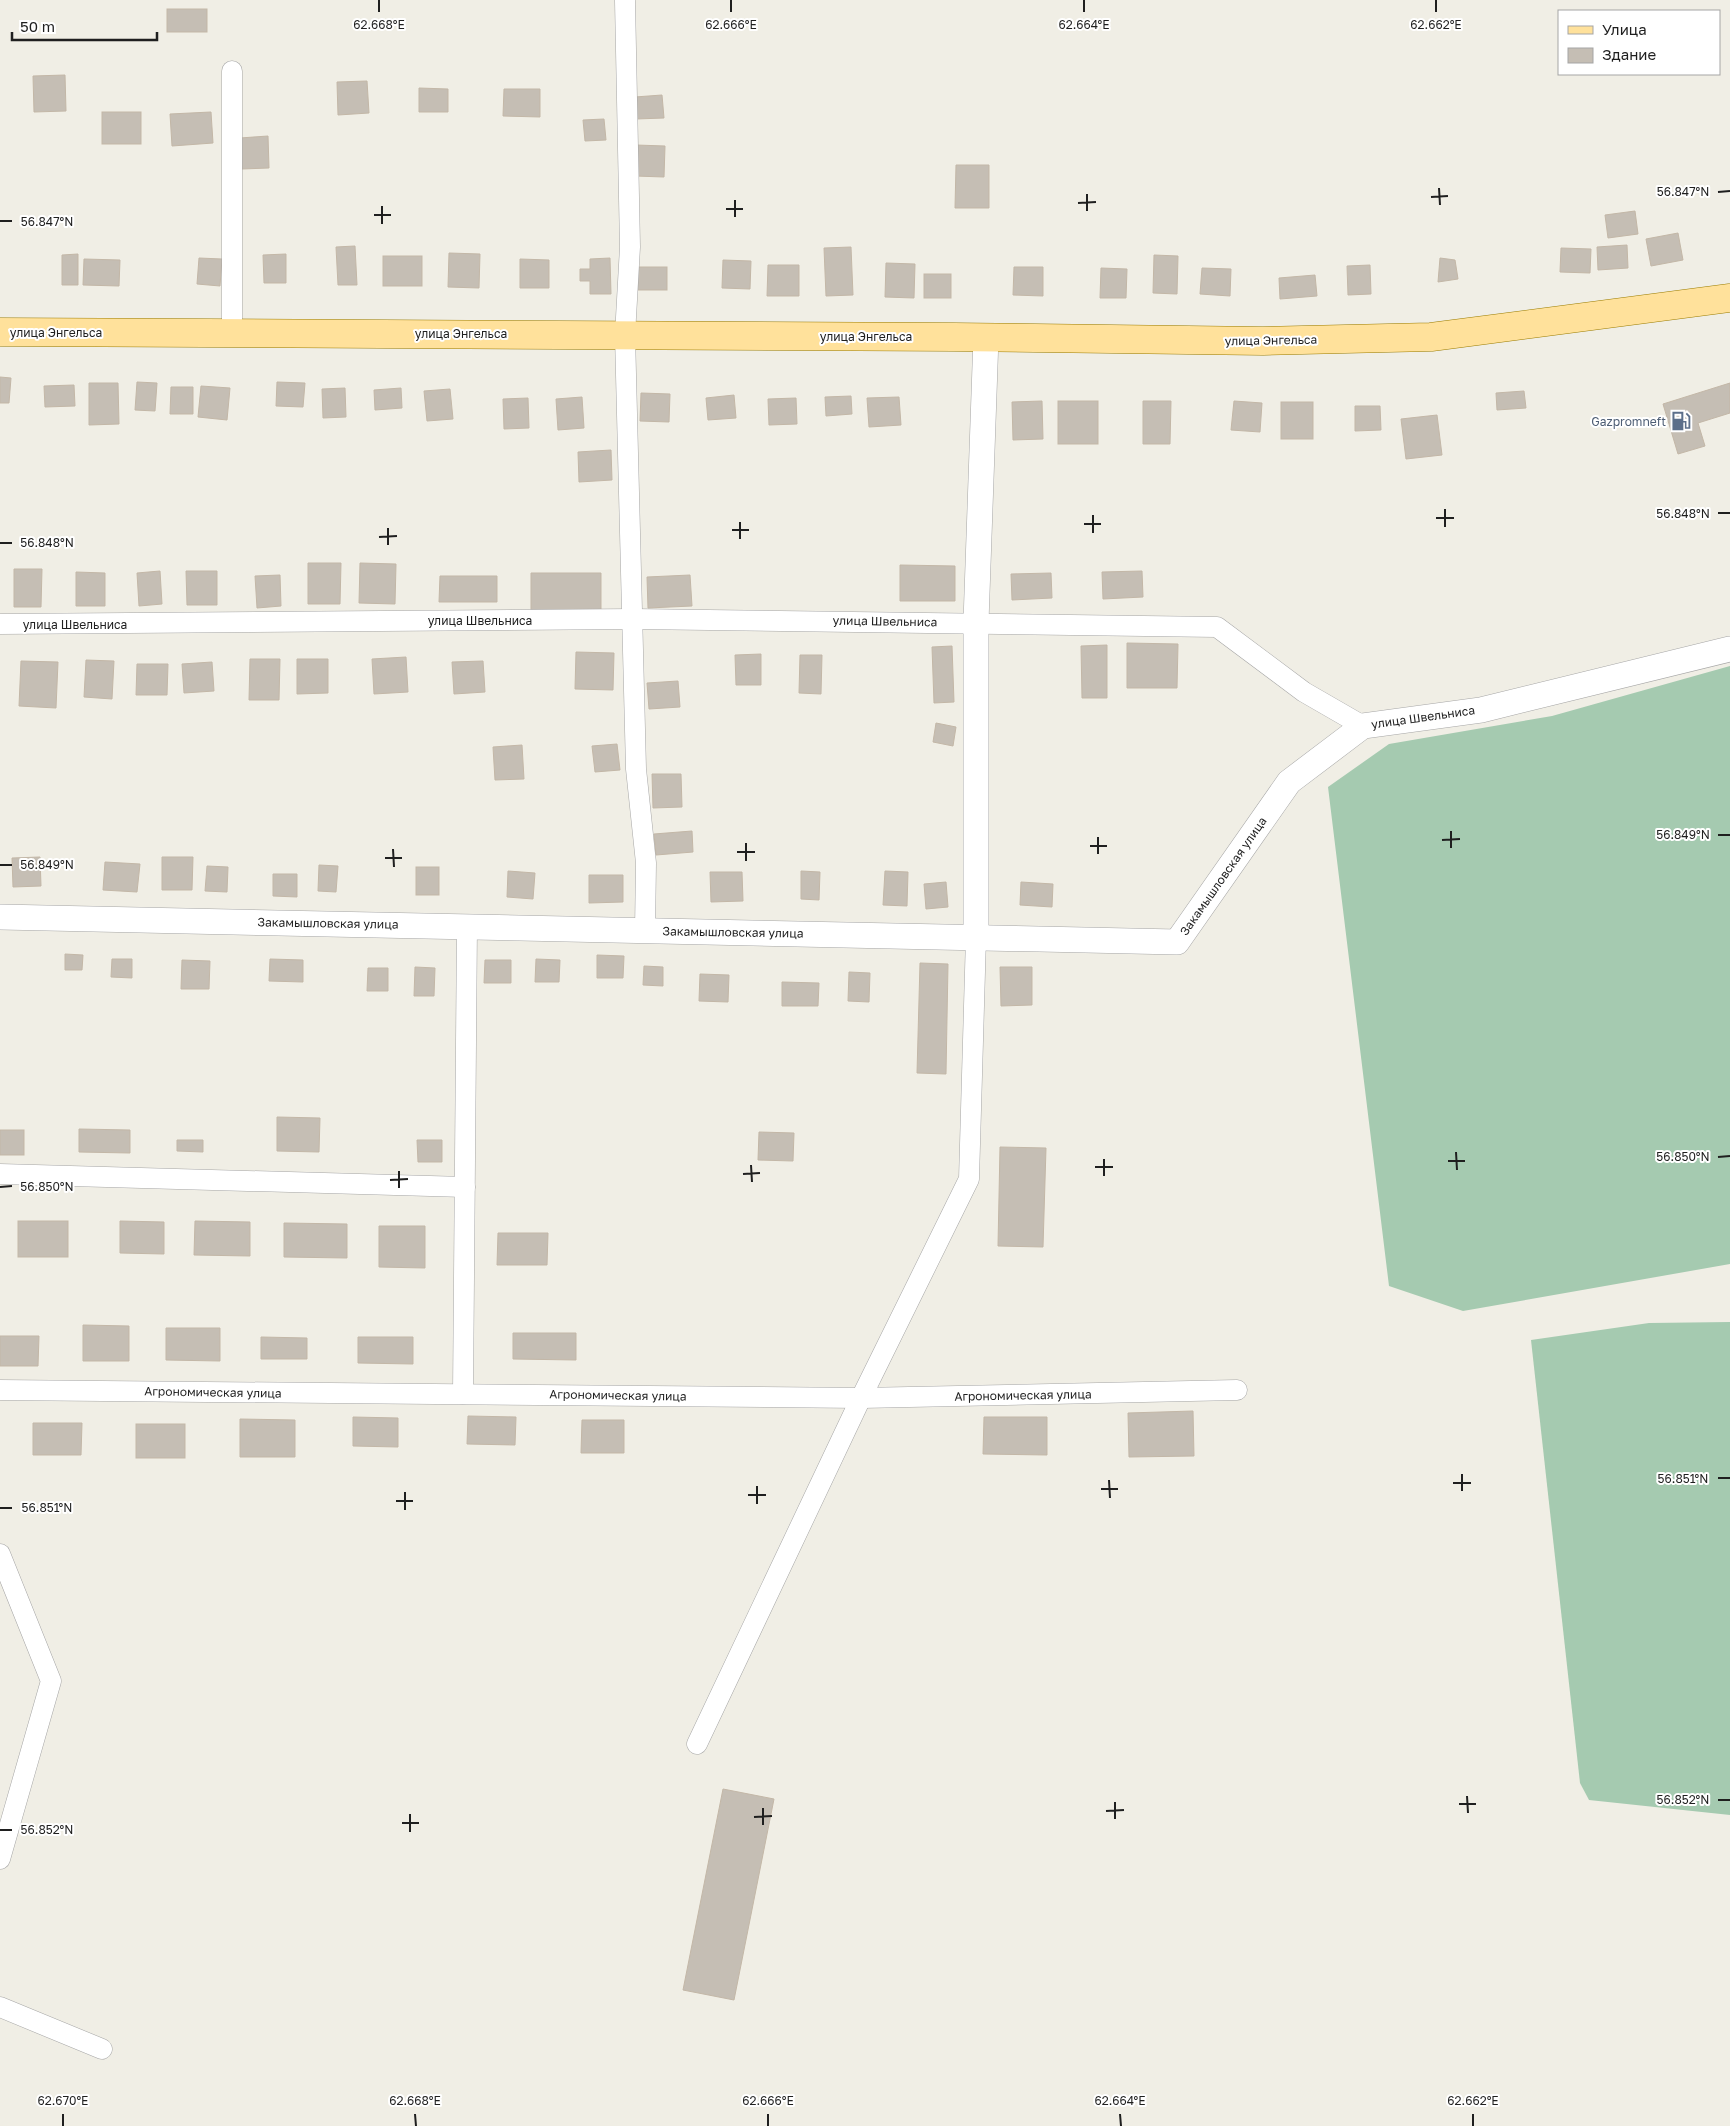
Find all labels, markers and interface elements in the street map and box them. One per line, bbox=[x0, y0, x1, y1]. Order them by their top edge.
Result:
scale bar bbox=[12, 10, 158, 42]
legend bbox=[1558, 10, 1720, 75]
text: 50 m bbox=[20, 17, 55, 35]
text: 62.668°E bbox=[353, 17, 405, 32]
text: 62.666°E bbox=[705, 17, 757, 32]
text: 62.664°E bbox=[1058, 17, 1110, 32]
text: 62.662°E bbox=[1410, 17, 1462, 32]
text: Улица bbox=[1602, 20, 1647, 38]
text: Здание bbox=[1602, 45, 1656, 63]
text: 56.847°N bbox=[1657, 184, 1709, 199]
text: 56.847°N bbox=[21, 214, 73, 229]
street label: улица Энгельса bbox=[10, 325, 102, 340]
street label: улица Энгельса bbox=[415, 326, 507, 341]
street label: улица Энгельса bbox=[820, 329, 912, 344]
street label: улица Энгельса bbox=[1225, 332, 1317, 348]
fuel station icon: Gazpromneft bbox=[1670, 410, 1692, 432]
place label: Gazpromneft bbox=[1591, 414, 1666, 429]
text: 56.848°N bbox=[1656, 506, 1710, 521]
text: 56.848°N bbox=[20, 535, 74, 550]
street label: улица Швельниса bbox=[428, 613, 532, 628]
street label: улица Швельниса bbox=[833, 613, 937, 629]
street label: улица Швельниса bbox=[23, 617, 127, 632]
street label: улица Швельниса bbox=[1370, 702, 1476, 732]
street label: Закамышловская улица bbox=[1176, 814, 1270, 938]
text: 56.849°N bbox=[1656, 827, 1710, 842]
text: 56.849°N bbox=[20, 857, 74, 872]
street label: Закамышловская улица bbox=[257, 914, 399, 932]
street label: Закамышловская улица bbox=[662, 923, 804, 941]
text: 56.850°N bbox=[1656, 1149, 1710, 1164]
text: 56.850°N bbox=[20, 1179, 74, 1194]
street label: Агрономическая улица bbox=[144, 1383, 282, 1401]
street label: Агрономическая улица bbox=[549, 1386, 687, 1404]
street label: Агрономическая улица bbox=[954, 1386, 1092, 1404]
text: 56.851°N bbox=[1658, 1471, 1708, 1486]
text: 56.851°N bbox=[22, 1500, 72, 1515]
text: 56.852°N bbox=[1657, 1792, 1709, 1807]
text: 56.852°N bbox=[21, 1822, 73, 1837]
text: 62.670°E bbox=[38, 2093, 88, 2108]
text: 62.668°E bbox=[389, 2093, 441, 2108]
text: 62.666°E bbox=[742, 2093, 794, 2108]
text: 62.664°E bbox=[1094, 2093, 1146, 2108]
text: 62.662°E bbox=[1447, 2093, 1499, 2108]

